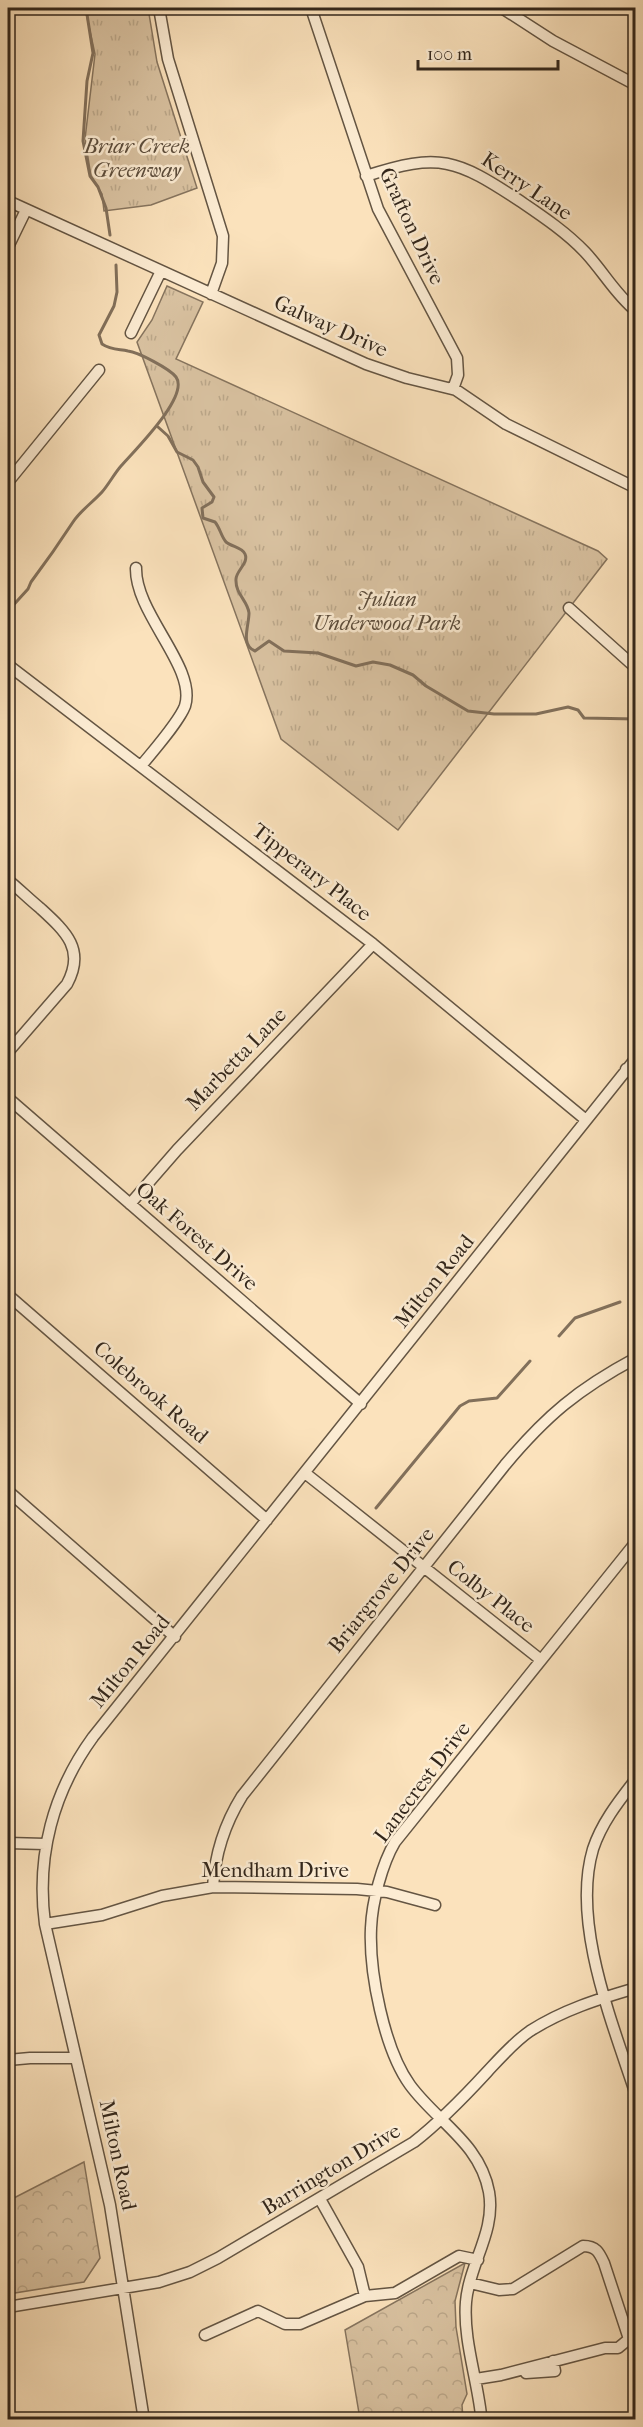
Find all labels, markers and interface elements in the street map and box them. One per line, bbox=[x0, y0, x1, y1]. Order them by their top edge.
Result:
scale bar bbox=[418, 33, 558, 71]
text: 100 m bbox=[427, 44, 472, 65]
park label: Briar Creek Greenway bbox=[83, 134, 190, 182]
street label: Kerry Lane bbox=[477, 147, 577, 225]
street label: Grafton Drive bbox=[374, 164, 450, 288]
street label: Galway Drive bbox=[270, 290, 392, 362]
park label: Julian Underwood Park bbox=[313, 587, 461, 635]
street label: Tipperary Place bbox=[248, 818, 376, 926]
street label: Marbetta Lane bbox=[181, 1003, 291, 1115]
street label: Oak Forest Drive bbox=[131, 1177, 263, 1295]
street label: Milton Road bbox=[389, 1229, 479, 1332]
street label: Colebrook Road bbox=[89, 1336, 213, 1449]
street label: Briargrove Drive bbox=[323, 1523, 439, 1657]
street label: Colby Place bbox=[443, 1554, 539, 1638]
street label: Milton Road bbox=[85, 1609, 175, 1712]
street label: Lanecrest Drive bbox=[369, 1717, 475, 1847]
street label: Mendham Drive bbox=[201, 1858, 349, 1882]
street label: Milton Road bbox=[95, 2097, 142, 2213]
street label: Barrington Drive bbox=[257, 2118, 405, 2220]

